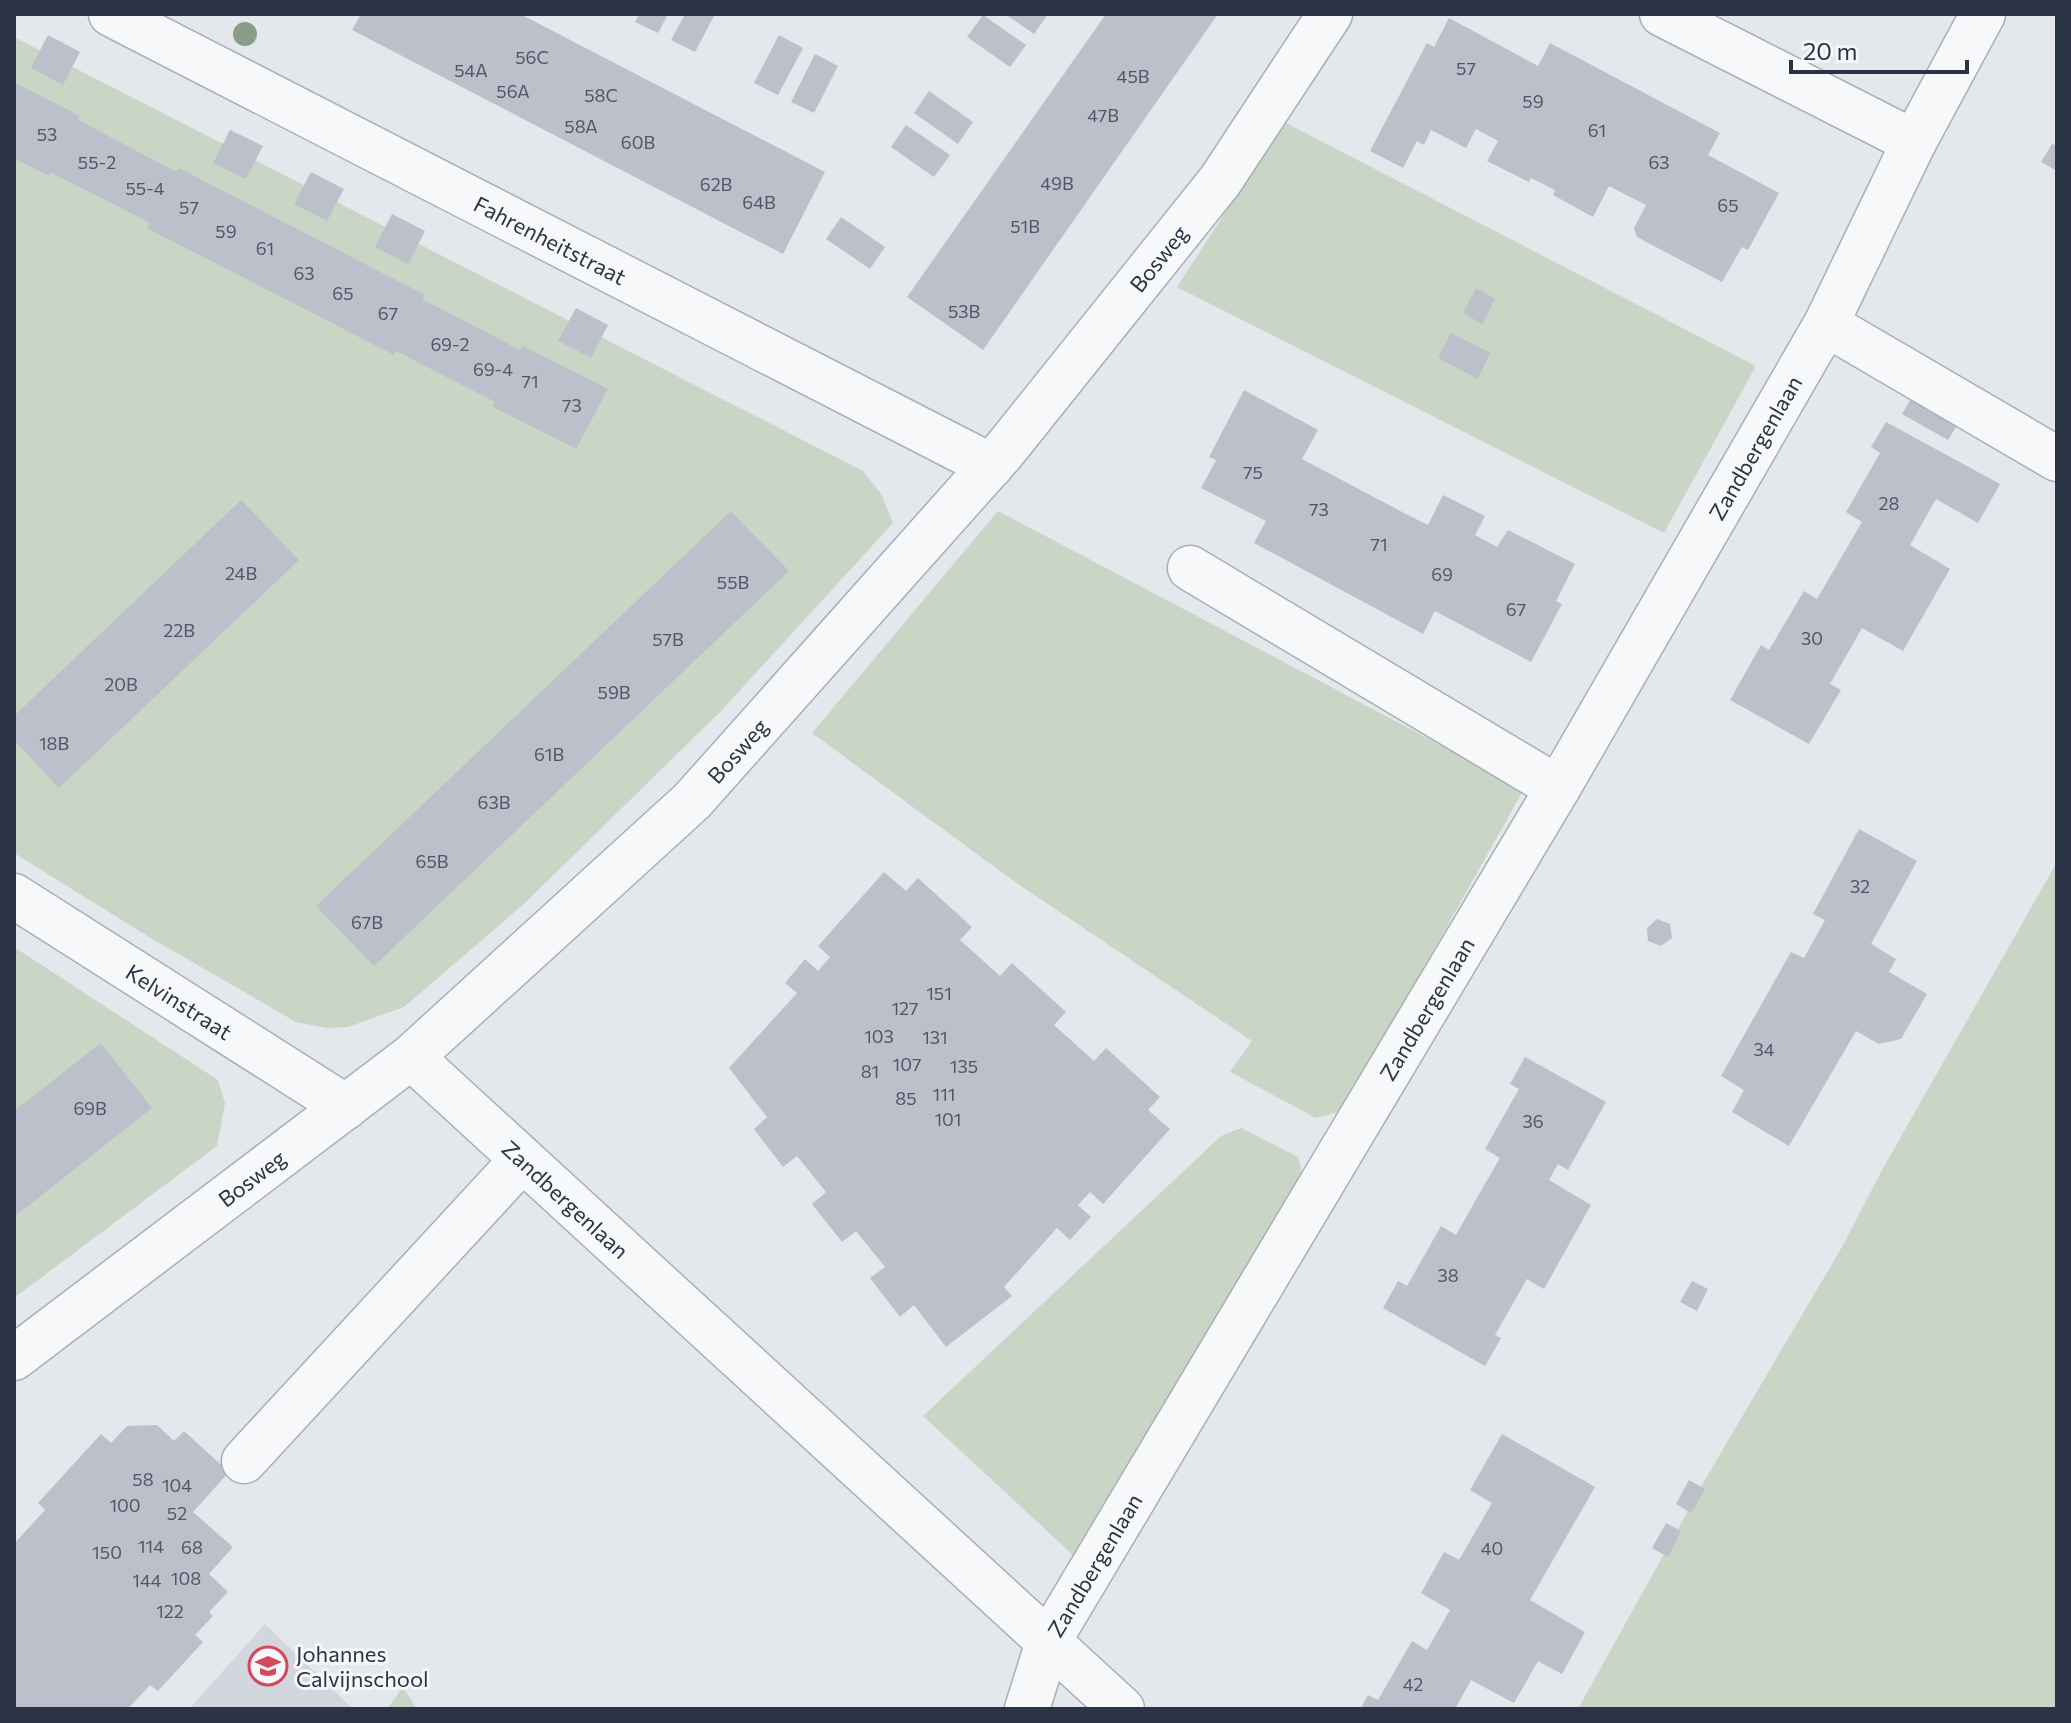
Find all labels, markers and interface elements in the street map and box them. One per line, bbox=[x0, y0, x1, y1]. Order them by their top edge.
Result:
scale bar bbox=[1791, 24, 1967, 74]
text: 20 m bbox=[1803, 36, 1857, 65]
house number: 56C bbox=[515, 46, 549, 68]
house number: 57 bbox=[1456, 57, 1476, 79]
house number: 54A bbox=[454, 59, 488, 81]
house number: 45B bbox=[1117, 65, 1149, 87]
house number: 56A bbox=[496, 80, 530, 102]
house number: 58C bbox=[584, 84, 618, 106]
house number: 59 bbox=[1522, 90, 1544, 112]
house number: 47B bbox=[1087, 104, 1119, 126]
house number: 58A bbox=[564, 115, 598, 137]
house number: 61 bbox=[1588, 119, 1606, 141]
house number: 53 bbox=[37, 123, 57, 145]
house number: 60B bbox=[621, 131, 655, 153]
house number: 55-2 bbox=[78, 151, 116, 173]
house number: 63 bbox=[1648, 151, 1670, 173]
house number: 49B bbox=[1040, 172, 1074, 194]
house number: 62B bbox=[700, 173, 732, 195]
house number: 55-4 bbox=[125, 177, 165, 199]
street label: Fahrenheitstraat bbox=[470, 189, 631, 290]
house number: 64B bbox=[742, 191, 776, 213]
house number: 65 bbox=[1717, 194, 1739, 216]
house number: 57 bbox=[179, 196, 199, 218]
house number: 51B bbox=[1010, 215, 1040, 237]
street label: Bosweg bbox=[1123, 219, 1193, 297]
house number: 59 bbox=[215, 220, 237, 242]
house number: 61 bbox=[256, 237, 274, 259]
house number: 63 bbox=[293, 262, 315, 284]
house number: 65 bbox=[332, 282, 354, 304]
house number: 53B bbox=[948, 300, 980, 322]
house number: 67 bbox=[378, 302, 398, 324]
house number: 69-2 bbox=[430, 333, 470, 355]
house number: 69-4 bbox=[473, 358, 513, 380]
house number: 71 bbox=[521, 370, 539, 392]
street label: Zandbergenlaan bbox=[1702, 371, 1807, 525]
house number: 73 bbox=[562, 394, 582, 416]
house number: 75 bbox=[1243, 461, 1263, 483]
house number: 28 bbox=[1879, 492, 1900, 514]
house number: 73 bbox=[1309, 498, 1329, 520]
house number: 71 bbox=[1370, 533, 1388, 555]
house number: 24B bbox=[225, 562, 257, 584]
house number: 69 bbox=[1431, 563, 1453, 585]
house number: 55B bbox=[717, 571, 749, 593]
house number: 67 bbox=[1506, 598, 1526, 620]
house number: 22B bbox=[163, 619, 195, 641]
house number: 30 bbox=[1801, 627, 1823, 649]
house number: 57B bbox=[652, 628, 684, 650]
house number: 20B bbox=[104, 673, 138, 695]
house number: 59B bbox=[598, 681, 630, 703]
street label: Bosweg bbox=[701, 712, 773, 788]
house number: 18B bbox=[39, 732, 69, 754]
house number: 61B bbox=[534, 743, 564, 765]
house number: 63B bbox=[478, 791, 510, 813]
house number: 65B bbox=[416, 850, 448, 872]
house number: 32 bbox=[1850, 875, 1870, 897]
house number: 67B bbox=[351, 911, 383, 933]
street label: Zandbergenlaan bbox=[1373, 932, 1479, 1085]
street label: Kelvinstraat bbox=[121, 957, 237, 1045]
house number: 151 bbox=[926, 982, 952, 1004]
house number: 127 bbox=[891, 997, 919, 1019]
house number: 103 bbox=[864, 1025, 894, 1047]
house number: 131 bbox=[922, 1026, 948, 1048]
house number: 34 bbox=[1753, 1038, 1775, 1060]
house number: 107 bbox=[893, 1053, 921, 1075]
house number: 135 bbox=[950, 1055, 978, 1077]
house number: 81 bbox=[861, 1060, 879, 1082]
house number: 111 bbox=[932, 1083, 956, 1105]
house number: 85 bbox=[895, 1087, 917, 1109]
house number: 69B bbox=[73, 1097, 107, 1119]
house number: 101 bbox=[934, 1108, 962, 1130]
house number: 36 bbox=[1522, 1110, 1544, 1132]
street label: Zandbergenlaan bbox=[497, 1134, 635, 1264]
street label: Bosweg bbox=[212, 1144, 291, 1212]
house number: 38 bbox=[1437, 1264, 1459, 1286]
house number: 58 bbox=[132, 1468, 154, 1490]
house number: 104 bbox=[162, 1474, 192, 1496]
street label: Zandbergenlaan bbox=[1041, 1488, 1147, 1641]
house number: 100 bbox=[109, 1494, 141, 1516]
house number: 52 bbox=[167, 1502, 187, 1524]
house number: 114 bbox=[138, 1535, 164, 1557]
house number: 68 bbox=[181, 1536, 203, 1558]
house number: 40 bbox=[1481, 1537, 1503, 1559]
house number: 150 bbox=[92, 1541, 122, 1563]
house number: 108 bbox=[171, 1567, 201, 1589]
house number: 144 bbox=[132, 1569, 162, 1591]
house number: 122 bbox=[156, 1600, 184, 1622]
place label: Johannes Calvijnschool bbox=[296, 1640, 429, 1692]
school or university icon: Johannes Calvijnschool bbox=[247, 1645, 289, 1687]
house number: 42 bbox=[1403, 1673, 1423, 1695]

